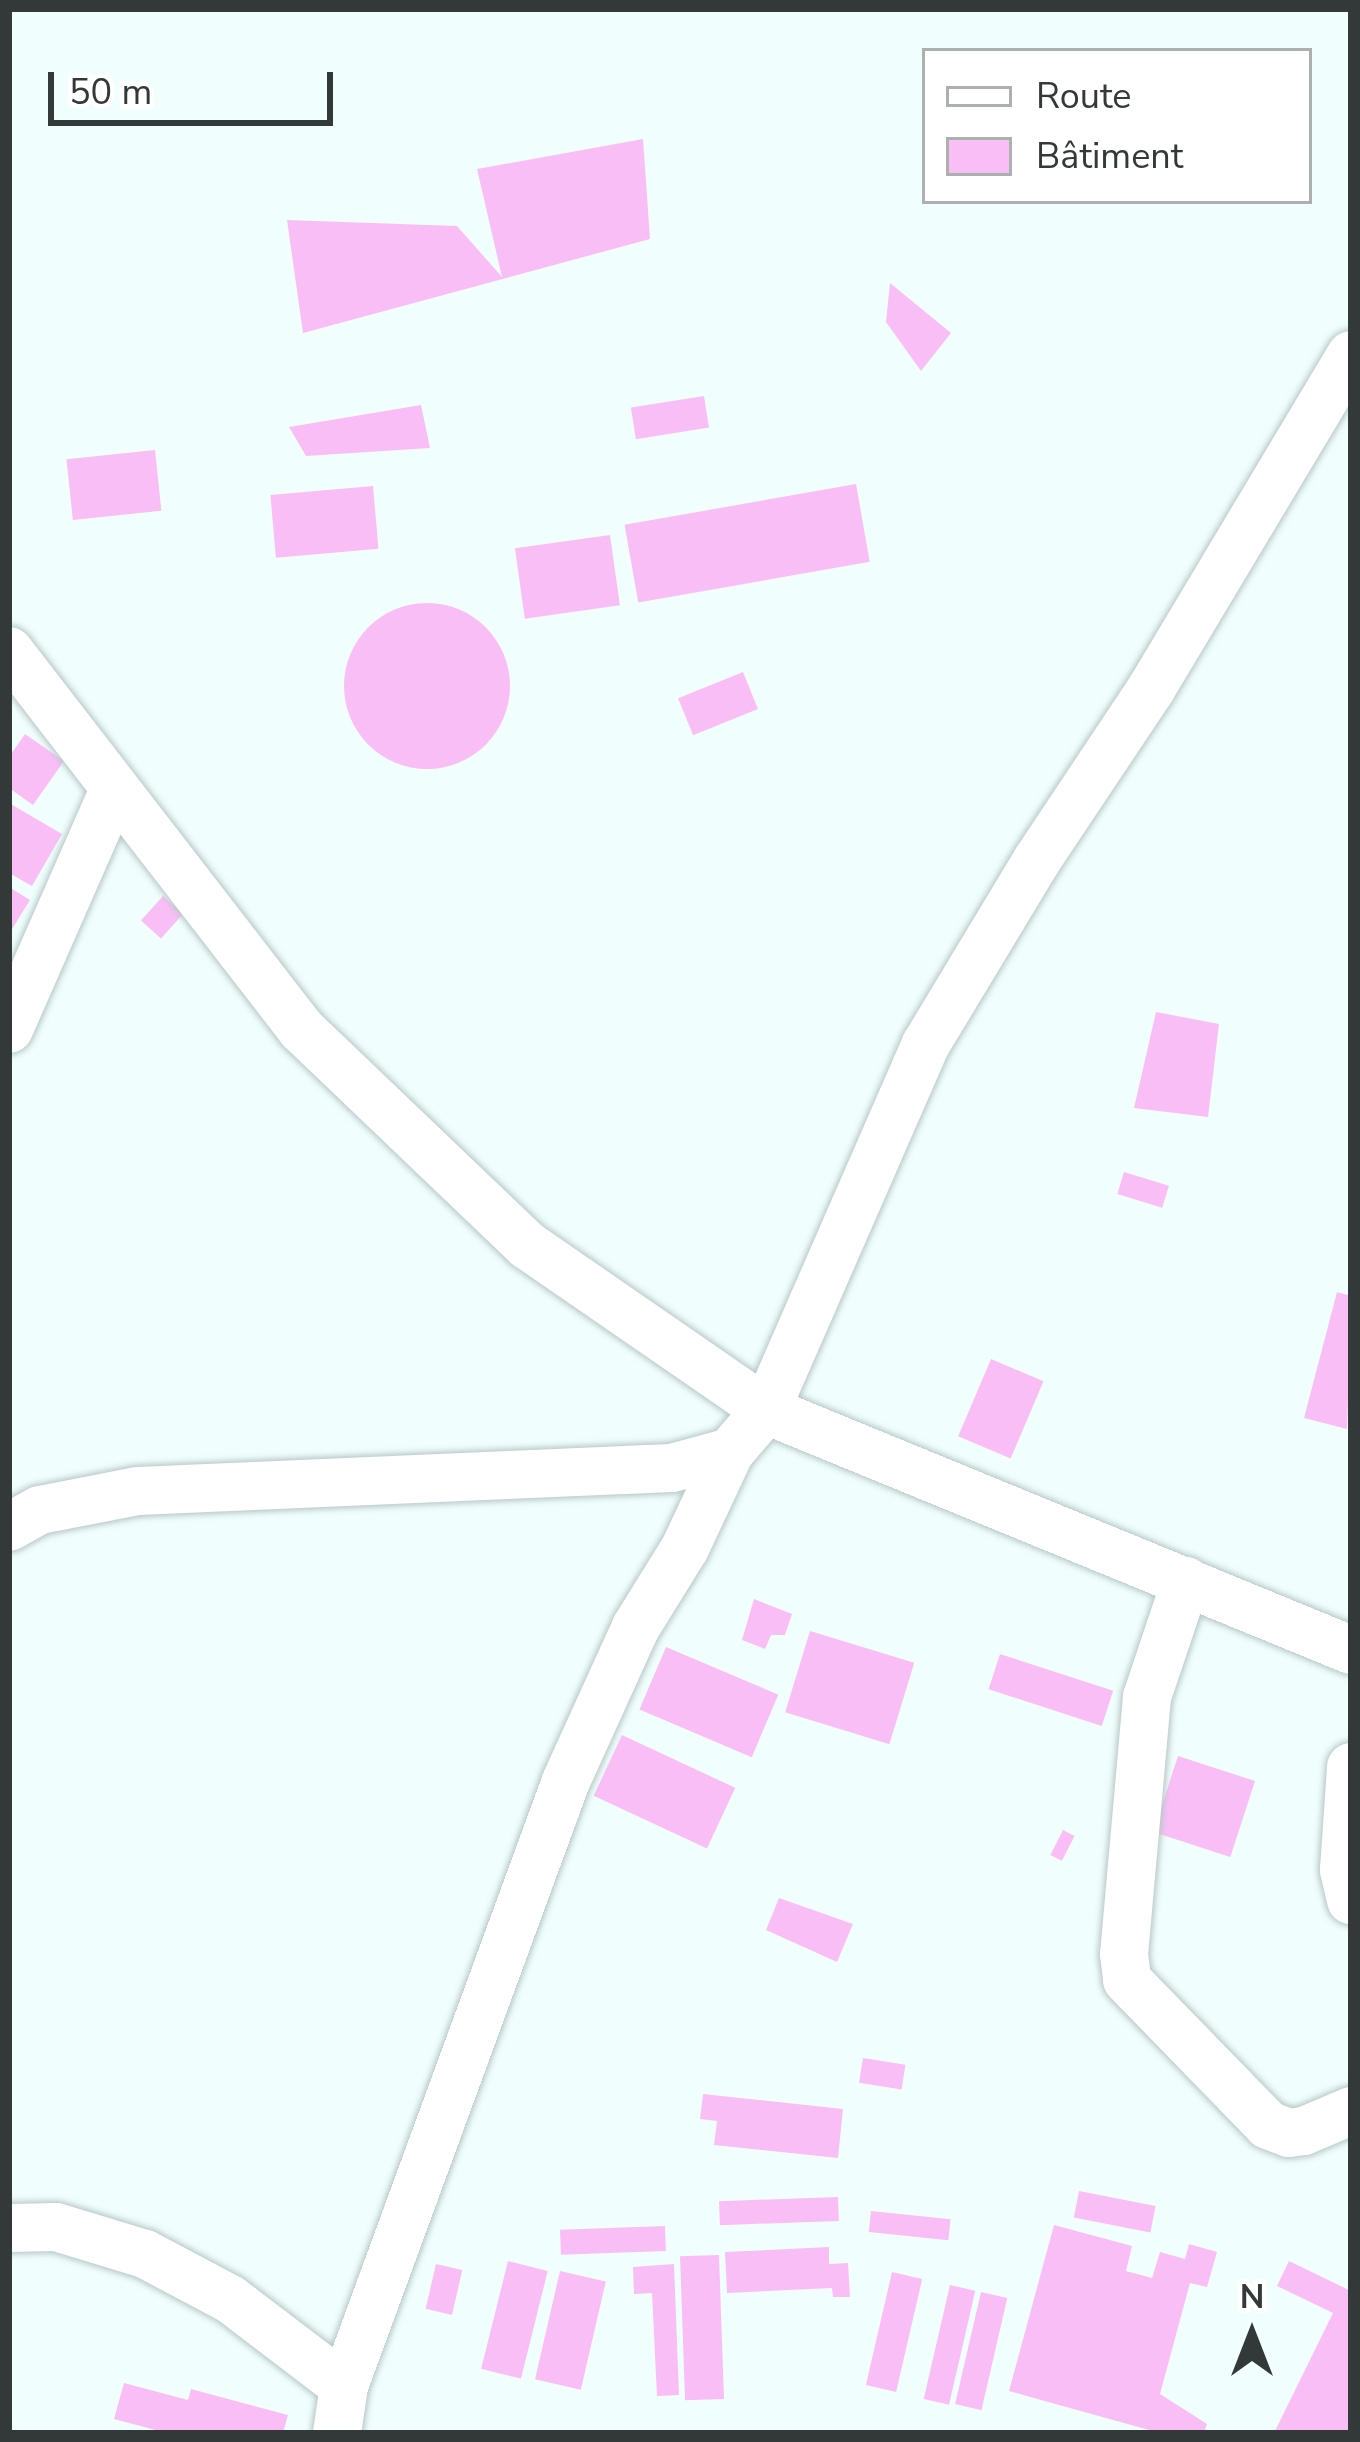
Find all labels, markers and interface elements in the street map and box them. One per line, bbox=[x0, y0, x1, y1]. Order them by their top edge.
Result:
scale bar bbox=[54, 48, 339, 122]
legend bbox=[922, 48, 1312, 204]
text: 50 m bbox=[69, 68, 152, 117]
text: Route bbox=[1036, 72, 1131, 121]
text: Bâtiment bbox=[1036, 132, 1183, 181]
north arrow bbox=[1192, 2274, 1312, 2394]
text: N bbox=[1240, 2275, 1264, 2320]

